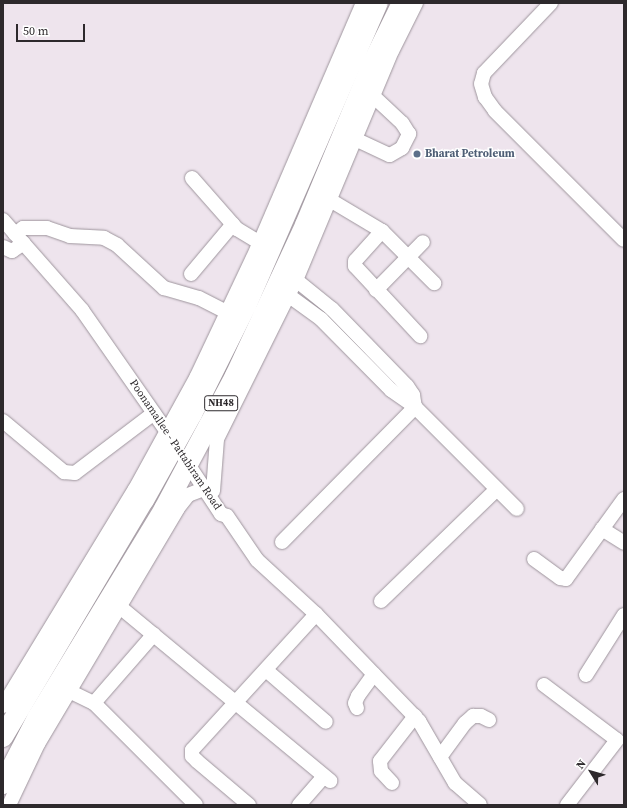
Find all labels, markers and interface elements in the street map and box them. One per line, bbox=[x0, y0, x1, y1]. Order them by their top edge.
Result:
scale bar bbox=[18, 16, 87, 42]
text: 50 m bbox=[23, 23, 49, 39]
place label: Bharat Petroleum bbox=[425, 147, 515, 161]
marker: Bharat Petroleum bbox=[412, 149, 422, 159]
street label: Poonamallee - Pattabiram Road bbox=[126, 377, 224, 513]
road number: NH48 bbox=[204, 395, 238, 411]
north arrow bbox=[571, 752, 611, 792]
text: N bbox=[573, 757, 589, 772]

